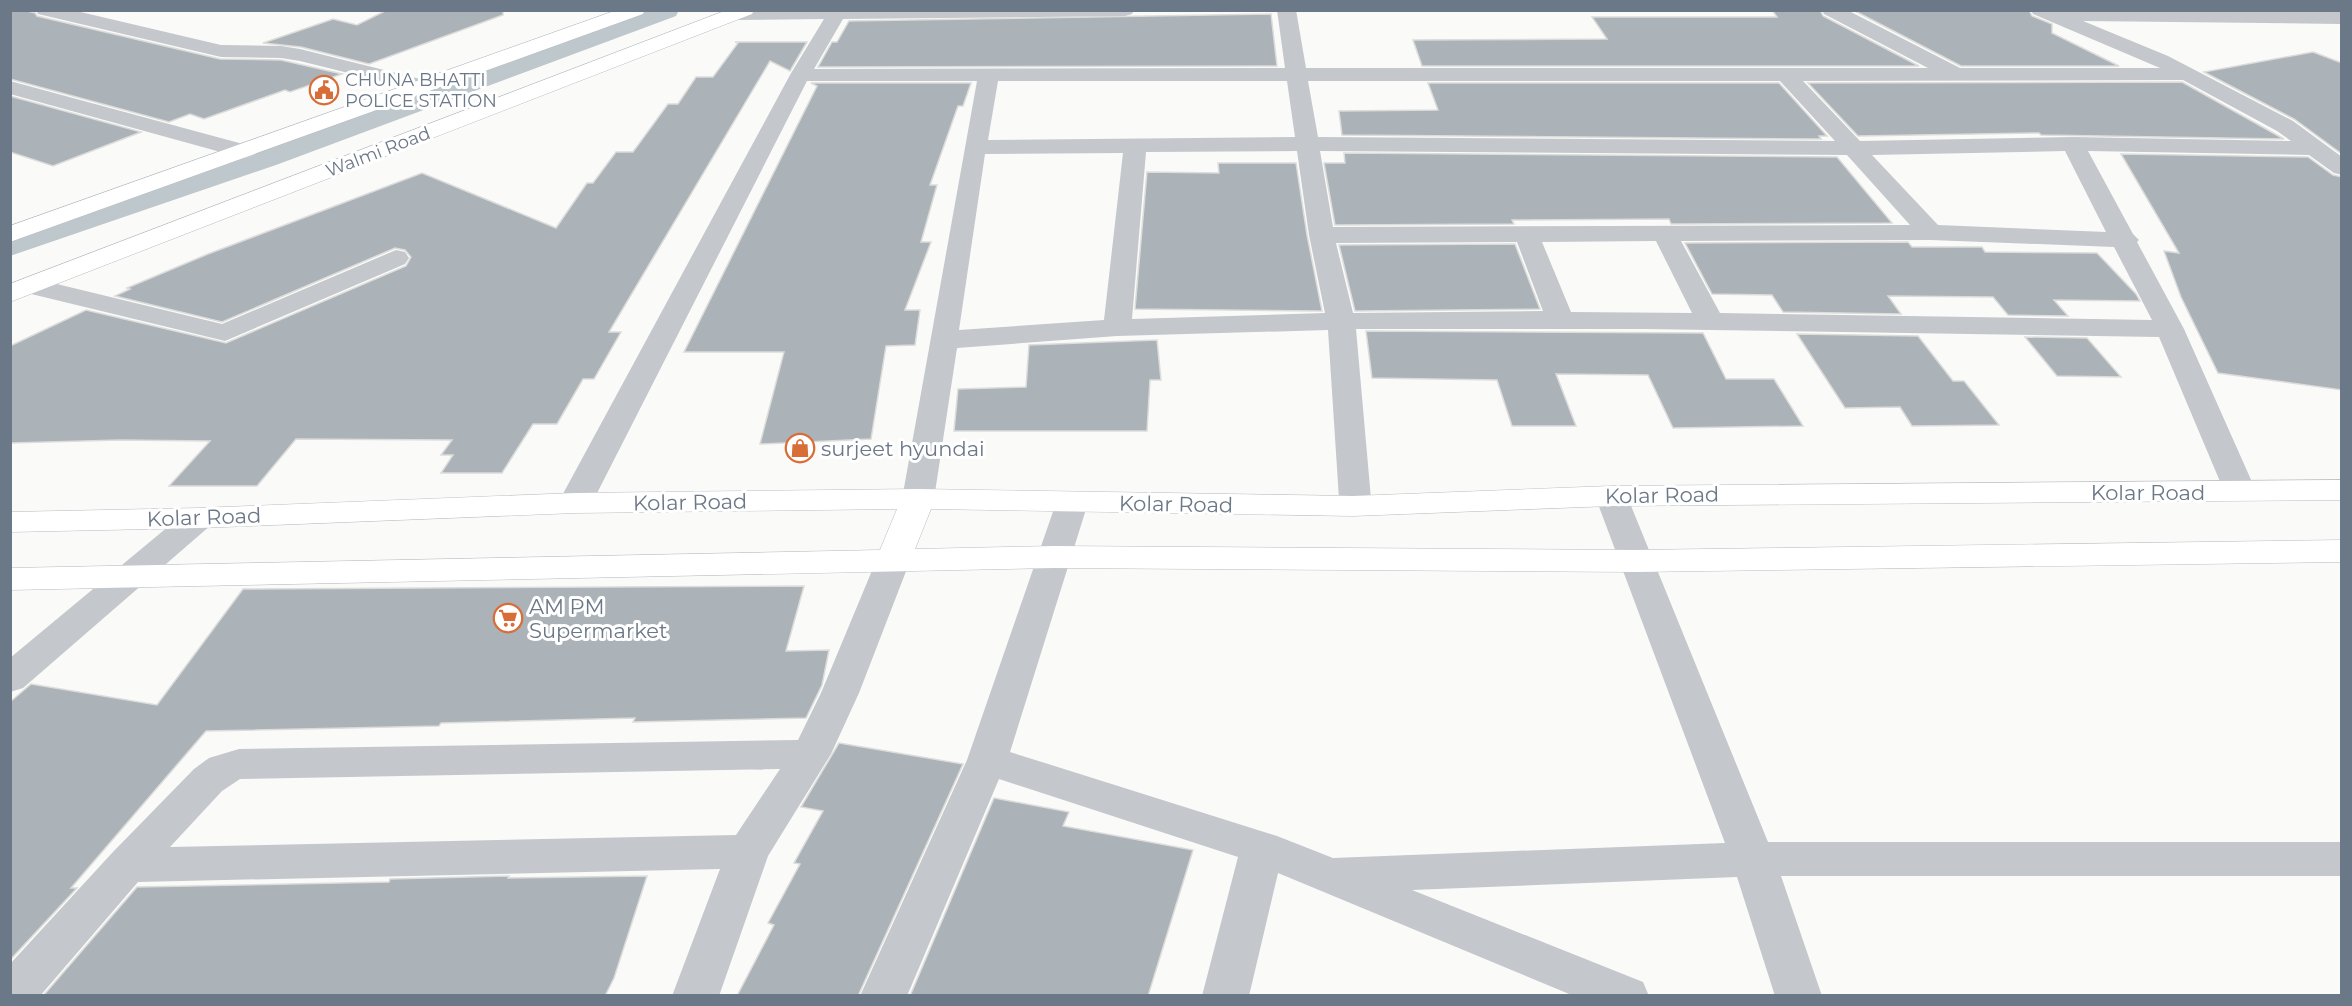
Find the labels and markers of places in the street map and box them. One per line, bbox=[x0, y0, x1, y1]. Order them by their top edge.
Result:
place label: CHUNA BHATTI POLICE STATION bbox=[345, 69, 497, 112]
public building icon: CHUNA BHATTI POLICE STATION bbox=[308, 74, 340, 106]
shop icon: surjeet hyundai bbox=[784, 432, 816, 464]
place label: surjeet hyundai bbox=[821, 436, 985, 461]
place label: AM PM Supermarket bbox=[529, 594, 667, 643]
supermarket icon: AM PM Supermarket bbox=[492, 602, 524, 634]

